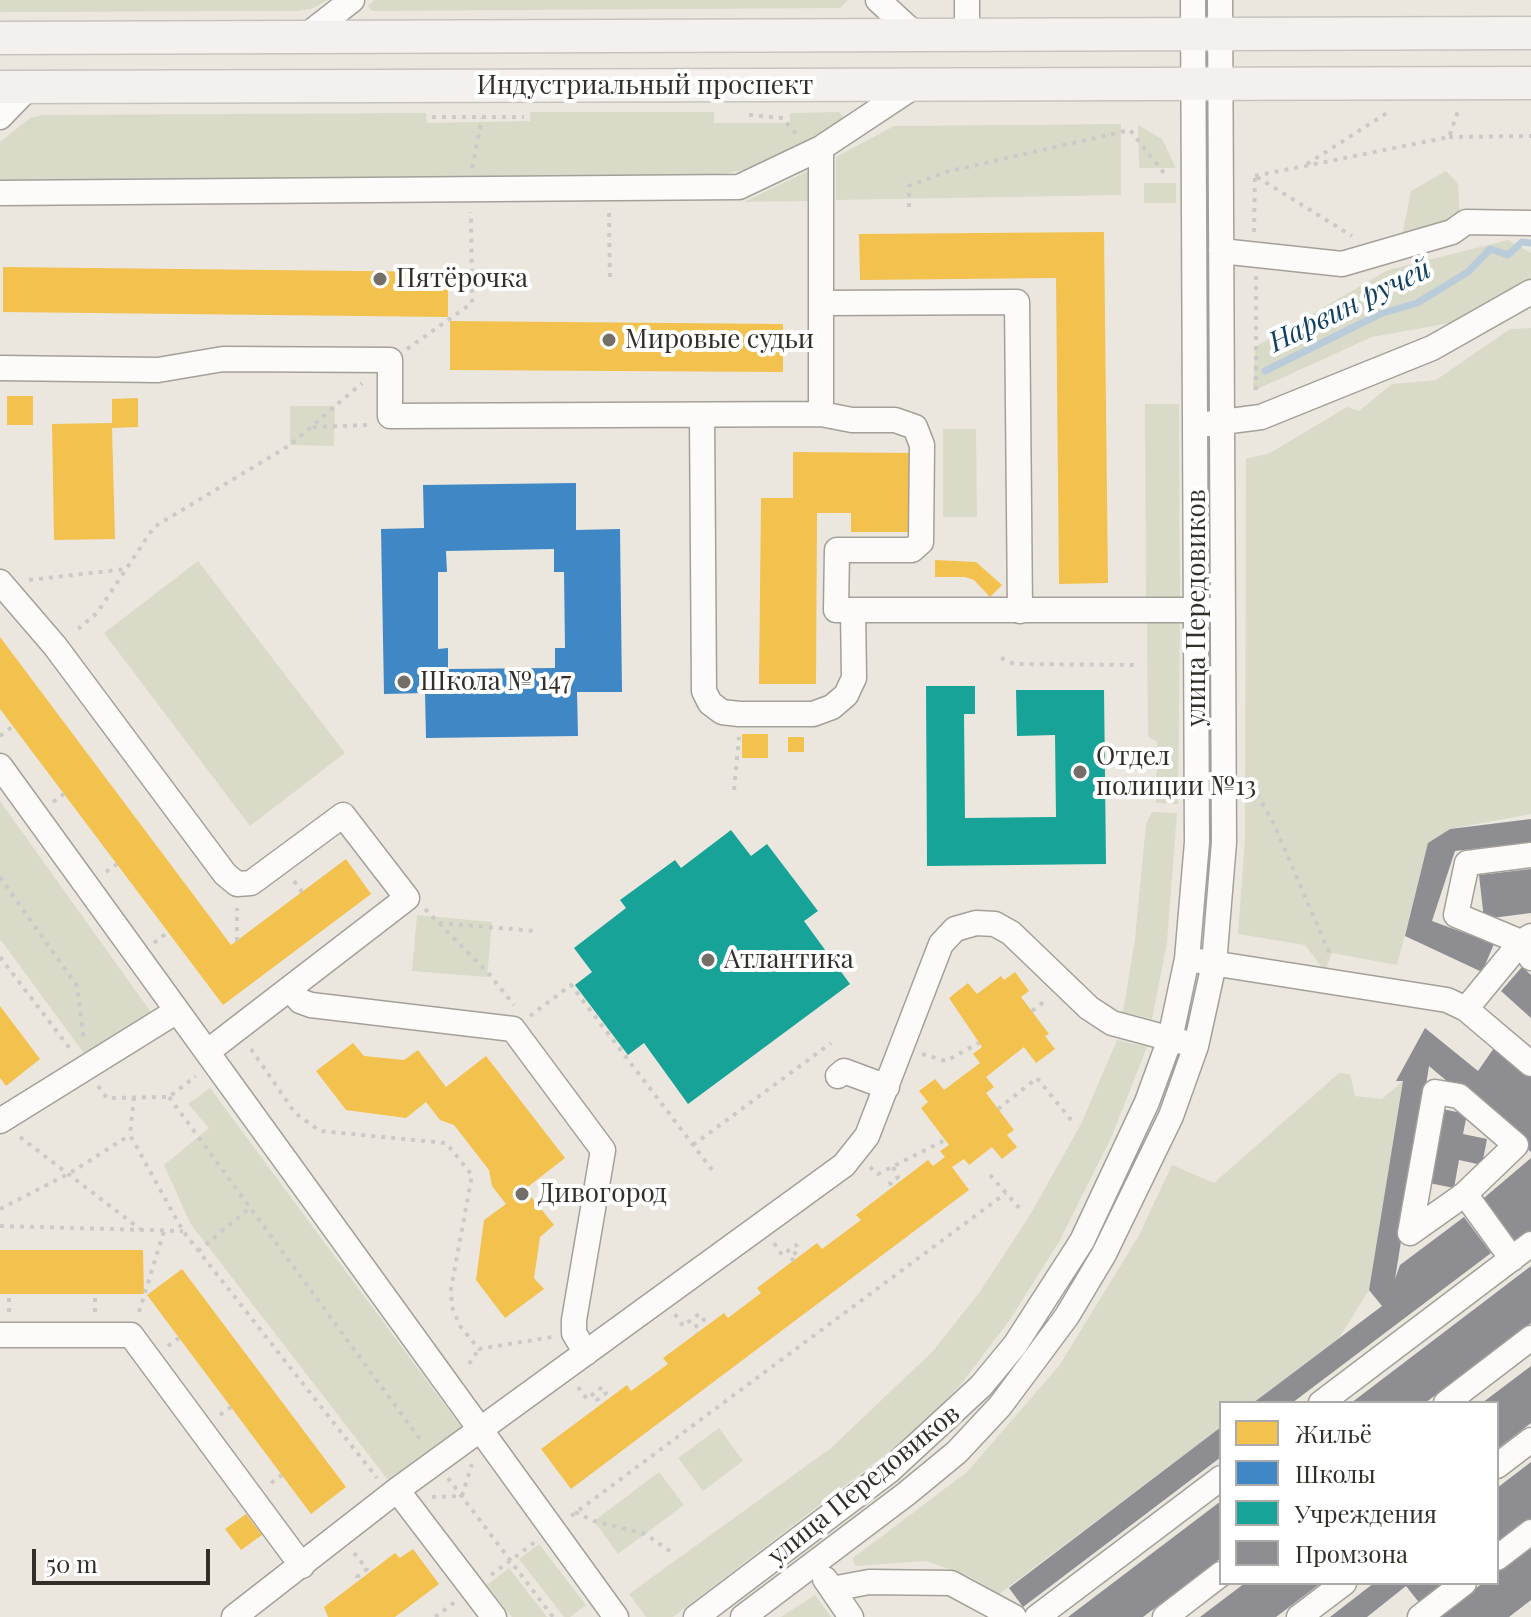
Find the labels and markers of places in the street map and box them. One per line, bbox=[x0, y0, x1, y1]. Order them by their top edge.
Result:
place label: Пятёрочка bbox=[396, 263, 528, 295]
marker: Пятёрочка bbox=[371, 270, 389, 288]
place label: Мировые судьи bbox=[625, 324, 814, 356]
marker: Мировые судьи bbox=[600, 331, 618, 349]
place label: Школа № 147 bbox=[420, 666, 571, 698]
marker: Школа № 147 bbox=[395, 673, 413, 691]
place label: Отдел полиции №13 bbox=[1096, 741, 1256, 802]
marker: Отдел полиции №13 bbox=[1071, 763, 1089, 781]
place label: Атлантика bbox=[724, 944, 854, 976]
marker: Атлантика bbox=[699, 951, 717, 969]
place label: Дивогород bbox=[538, 1178, 667, 1210]
marker: Дивогород bbox=[513, 1185, 531, 1203]

